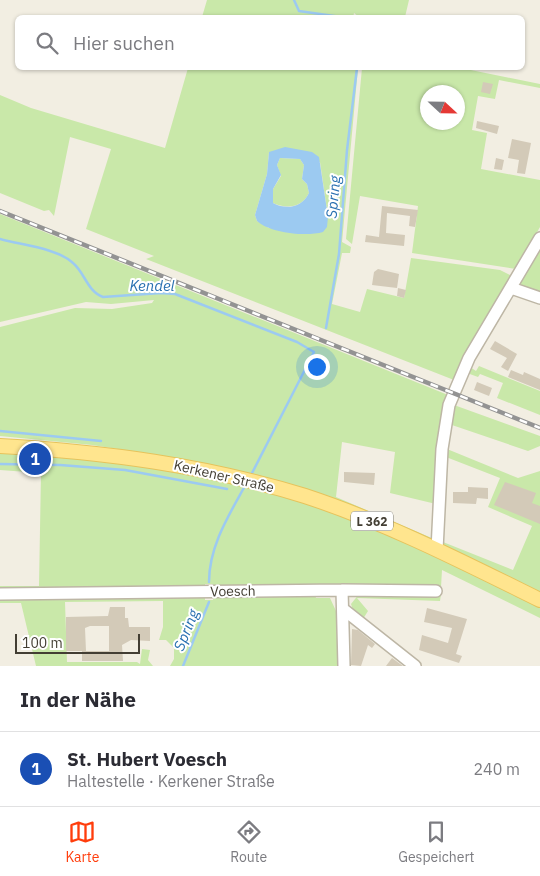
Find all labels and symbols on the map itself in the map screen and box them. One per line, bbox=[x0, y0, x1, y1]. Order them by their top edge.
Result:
north arrow bbox=[420, 85, 465, 130]
water label: Spring bbox=[322, 174, 344, 219]
water label: Kendel bbox=[129, 276, 175, 295]
your location bbox=[304, 354, 330, 380]
pin: 1 bbox=[19, 440, 51, 478]
street label: Kerkener Straße bbox=[172, 456, 276, 496]
road number: L 362 bbox=[351, 512, 393, 530]
street label: Voesch bbox=[210, 582, 256, 600]
water label: Spring bbox=[169, 605, 203, 653]
scale bar bbox=[15, 631, 140, 654]

